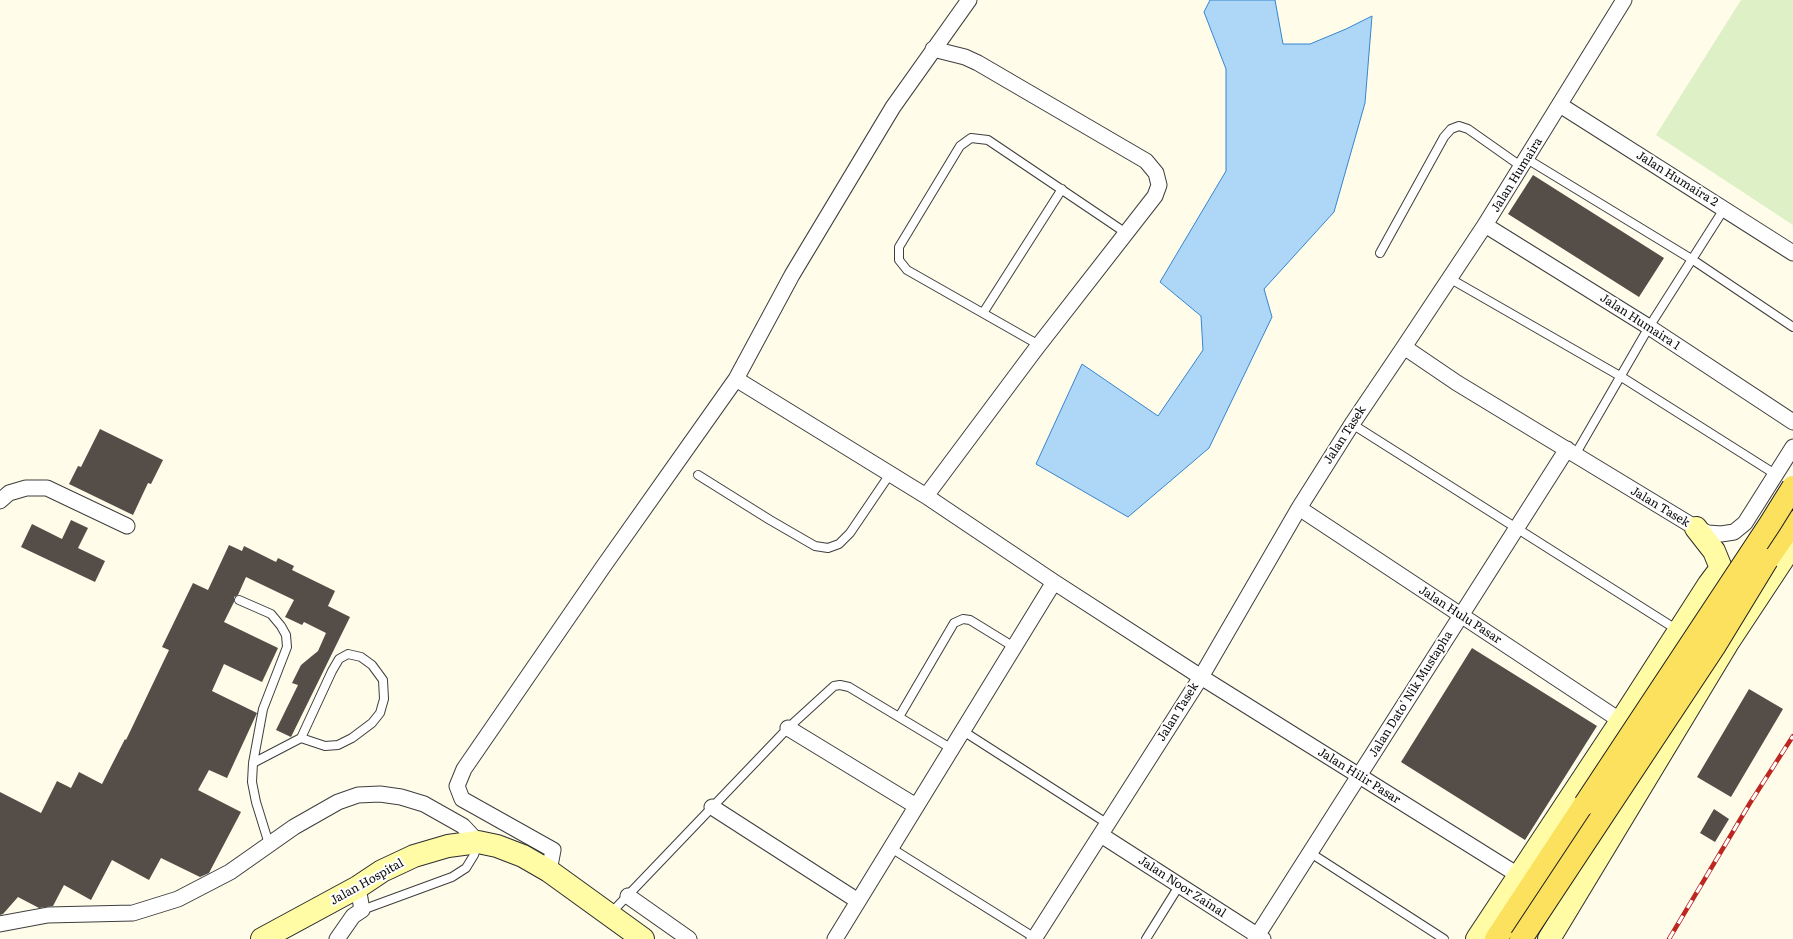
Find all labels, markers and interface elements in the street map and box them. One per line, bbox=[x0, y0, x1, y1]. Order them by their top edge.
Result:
street label: Jalan Humaira bbox=[1488, 135, 1546, 215]
street label: Jalan Humaira 2 bbox=[1634, 148, 1720, 210]
street label: Jalan Humaira 1 bbox=[1597, 291, 1683, 353]
street label: Jalan Tasek bbox=[1321, 403, 1369, 467]
street label: Jalan Tasek bbox=[1628, 484, 1692, 530]
street label: Jalan Hulu Pasar bbox=[1416, 583, 1504, 647]
street label: Jalan Dato' Nik Mustapha bbox=[1366, 628, 1456, 760]
street label: Jalan Tasek bbox=[1154, 680, 1202, 744]
street label: Jalan Hilir Pasar bbox=[1315, 745, 1403, 807]
street label: Jalan Noor Zainal bbox=[1135, 853, 1229, 921]
street label: Jalan Hospital bbox=[328, 856, 406, 908]

